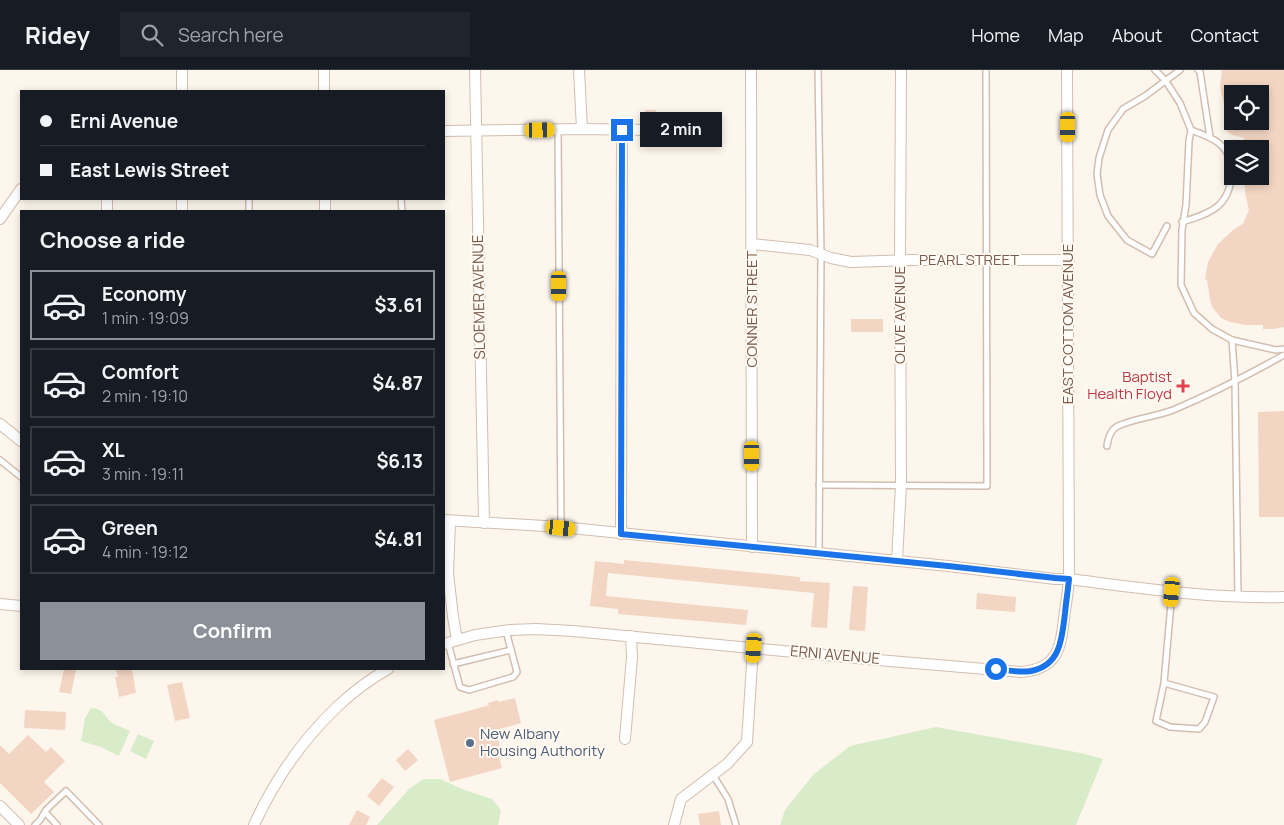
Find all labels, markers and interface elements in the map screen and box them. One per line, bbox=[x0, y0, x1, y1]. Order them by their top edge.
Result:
search box bbox=[120, 12, 470, 57]
text: Ridey bbox=[25, 18, 90, 51]
icon: search bbox=[138, 21, 166, 49]
text: Search here bbox=[178, 22, 284, 48]
text: Home bbox=[971, 23, 1020, 47]
text: Map bbox=[1048, 23, 1084, 47]
text: About bbox=[1112, 23, 1162, 47]
text: Contact bbox=[1190, 23, 1259, 47]
map controls bbox=[1224, 85, 1269, 185]
button: locate bbox=[1224, 85, 1269, 130]
text: Erni Avenue bbox=[70, 108, 178, 134]
callout: 2 min bbox=[640, 112, 722, 148]
car bbox=[1060, 112, 1075, 142]
text: 2 min bbox=[660, 118, 702, 140]
route end bbox=[611, 119, 633, 141]
car bbox=[524, 122, 555, 138]
button: layers bbox=[1224, 140, 1269, 185]
text: East Lewis Street bbox=[70, 157, 229, 183]
text: Choose a ride bbox=[40, 225, 185, 255]
street label: SLOEMER AVENUE bbox=[467, 234, 490, 360]
street label: EAST COTTOM AVENUE bbox=[1057, 244, 1078, 404]
street label: PEARL STREET bbox=[919, 249, 1019, 270]
street label: CONNER STREET bbox=[741, 251, 762, 367]
street label: OLIVE AVENUE bbox=[889, 266, 910, 364]
car bbox=[551, 271, 566, 301]
text: Economy bbox=[102, 281, 186, 307]
icon: car bbox=[42, 283, 87, 328]
text: $3.61 bbox=[374, 292, 423, 318]
text: 1 min · 19:09 bbox=[102, 307, 189, 329]
text: Comfort bbox=[102, 359, 179, 385]
icon: car bbox=[42, 361, 87, 406]
place label: Baptist Health Floyd bbox=[1087, 366, 1172, 404]
text: $4.87 bbox=[372, 370, 423, 396]
marker: Baptist Health Floyd bbox=[1176, 379, 1190, 393]
text: 2 min · 19:10 bbox=[102, 385, 188, 407]
text: XL bbox=[102, 437, 125, 463]
icon: car bbox=[42, 439, 87, 484]
car bbox=[744, 441, 759, 471]
text: $6.13 bbox=[376, 448, 423, 474]
text: 3 min · 19:11 bbox=[102, 463, 184, 485]
text: Green bbox=[102, 515, 158, 541]
icon: car bbox=[42, 517, 87, 562]
car bbox=[545, 519, 576, 537]
text: $4.81 bbox=[374, 526, 423, 552]
text: 4 min · 19:12 bbox=[102, 541, 188, 563]
car bbox=[1163, 576, 1180, 608]
button: Confirm bbox=[40, 602, 425, 660]
car bbox=[745, 633, 762, 663]
street label: ERNI AVENUE bbox=[789, 640, 881, 669]
route start bbox=[985, 658, 1007, 680]
place label: New Albany Housing Authority bbox=[480, 723, 605, 761]
marker: New Albany Housing Authority bbox=[464, 737, 476, 749]

